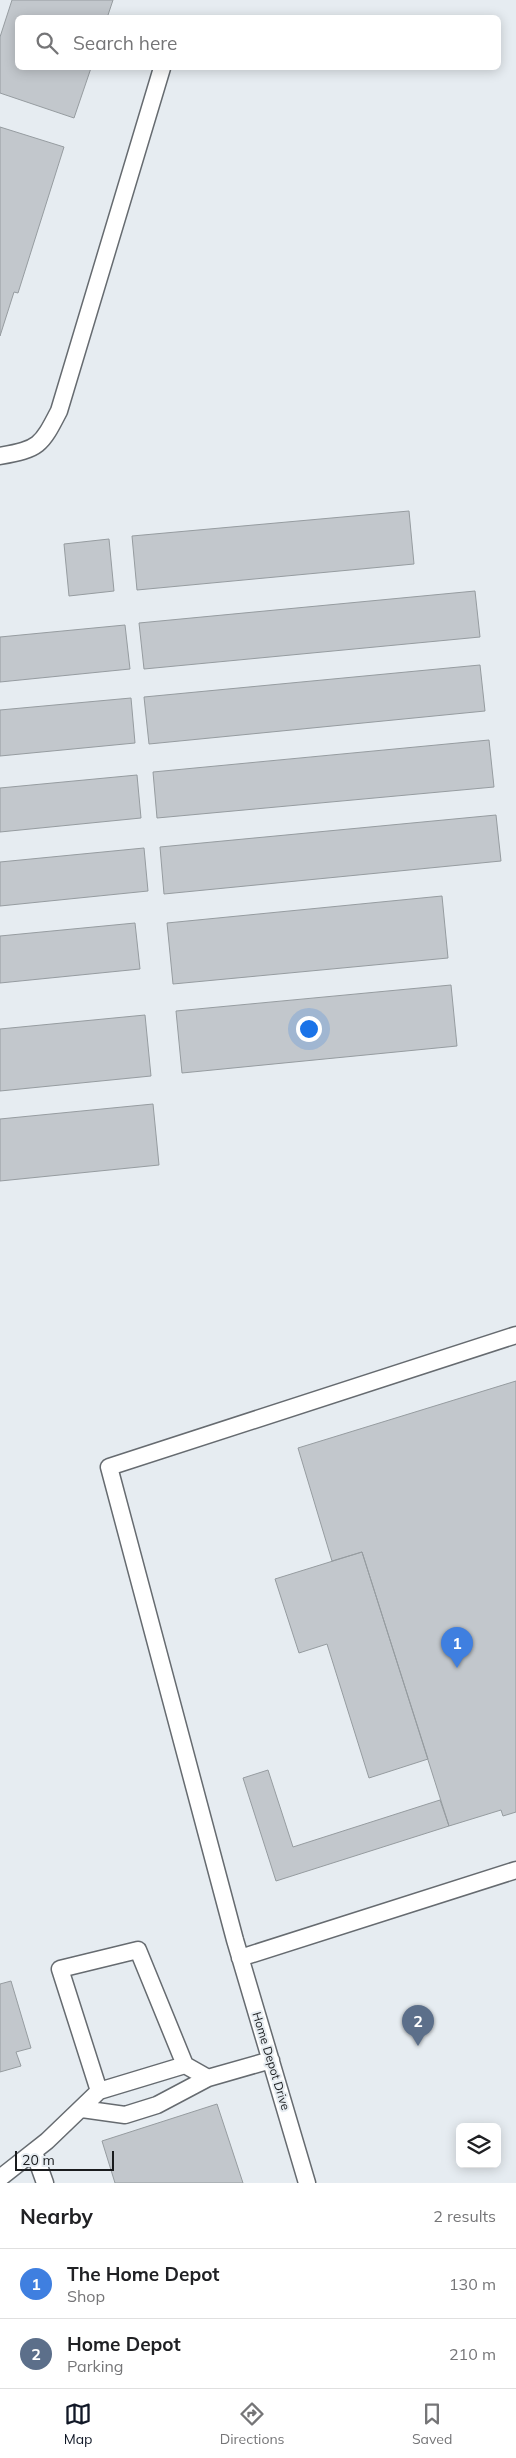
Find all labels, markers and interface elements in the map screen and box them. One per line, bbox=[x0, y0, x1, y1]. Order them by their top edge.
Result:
search box bbox=[15, 15, 501, 70]
icon: search bbox=[33, 29, 61, 57]
text: Search here bbox=[73, 31, 177, 55]
your location bbox=[296, 1016, 322, 1042]
pin: 1 bbox=[441, 1627, 473, 1668]
pin: 2 bbox=[402, 2005, 434, 2046]
street label: Home Depot Drive bbox=[249, 2010, 294, 2112]
map controls bbox=[456, 2123, 501, 2168]
button: layers bbox=[456, 2123, 501, 2168]
scale bar bbox=[15, 2148, 114, 2171]
text: 20 m bbox=[22, 2151, 55, 2169]
text: Nearby bbox=[20, 2203, 93, 2229]
text: 2 results bbox=[433, 2206, 496, 2226]
text: The Home Depot bbox=[67, 2262, 220, 2286]
text: 1 bbox=[31, 2274, 41, 2294]
text: 130 m bbox=[449, 2274, 496, 2294]
text: Shop bbox=[67, 2286, 105, 2306]
text: Home Depot bbox=[67, 2332, 181, 2356]
text: 2 bbox=[31, 2344, 41, 2364]
text: 210 m bbox=[449, 2344, 496, 2364]
text: Parking bbox=[67, 2356, 124, 2376]
tab: Map bbox=[64, 2400, 92, 2448]
tab: Directions bbox=[220, 2400, 285, 2448]
tab: Saved bbox=[412, 2400, 452, 2448]

